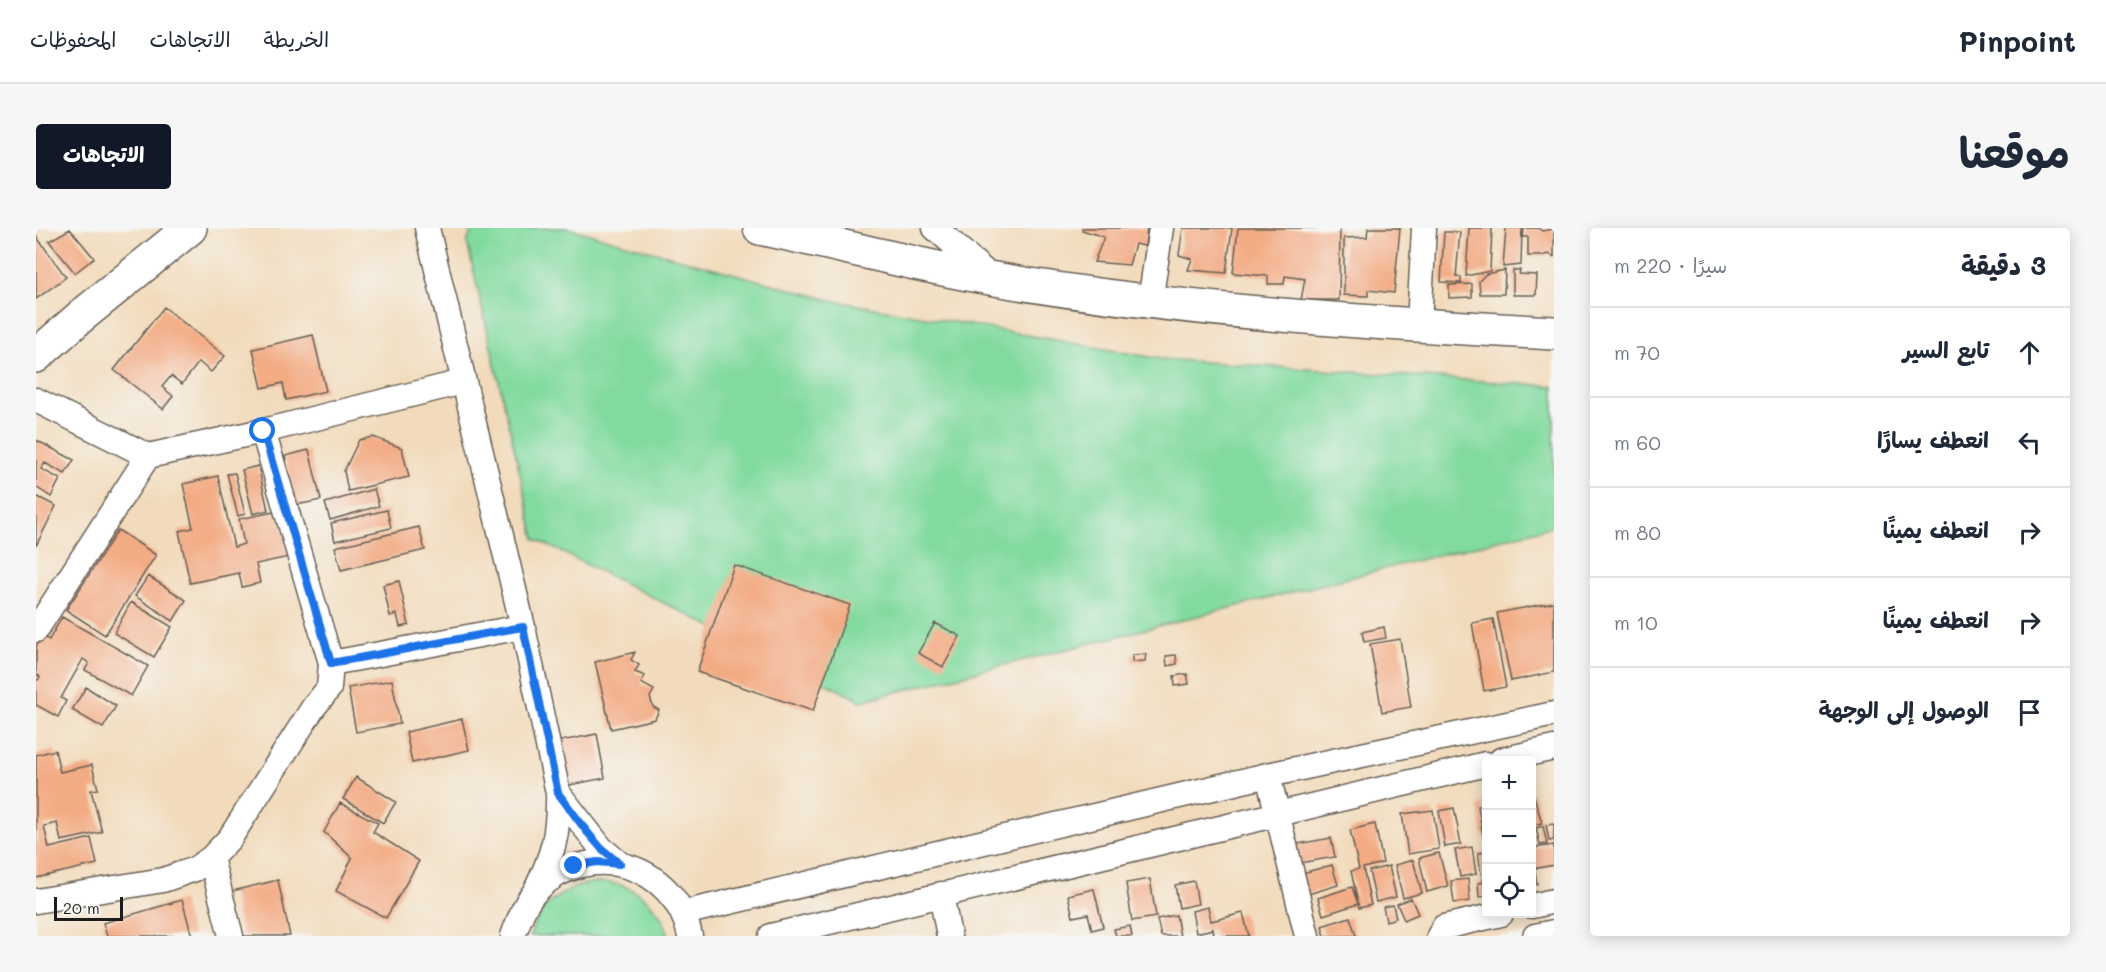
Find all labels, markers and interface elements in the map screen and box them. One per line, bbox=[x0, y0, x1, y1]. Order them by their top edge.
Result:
text: Pinpoint bbox=[1959, 23, 2076, 59]
text: المحفوظات bbox=[30, 25, 116, 52]
text: الاتجاهات bbox=[149, 25, 231, 52]
text: الخريطة bbox=[264, 25, 329, 52]
button: الاتجاهات bbox=[36, 124, 171, 189]
text: موقعنا bbox=[1959, 124, 2070, 179]
text: 3 دقيقة bbox=[1961, 248, 2046, 282]
text: سيرًا · 220 m bbox=[1614, 252, 1727, 278]
text: تابع السير bbox=[1903, 335, 1989, 364]
icon: ahead bbox=[2013, 336, 2046, 369]
text: 70 m bbox=[1614, 339, 1660, 365]
route start bbox=[249, 417, 275, 443]
text: انعطف يسارًا bbox=[1877, 425, 1989, 454]
icon: left bbox=[2013, 426, 2046, 459]
text: 60 m bbox=[1614, 429, 1661, 455]
text: انعطف يمينًا bbox=[1883, 515, 1989, 544]
icon: right bbox=[2013, 516, 2046, 549]
text: 80 m bbox=[1614, 519, 1661, 545]
text: انعطف يمينًا bbox=[1883, 605, 1989, 634]
icon: right bbox=[2013, 606, 2046, 639]
text: 10 m bbox=[1614, 609, 1658, 635]
text: الوصول إلى الوجهة bbox=[1818, 695, 1989, 724]
icon: arrive bbox=[2013, 696, 2046, 729]
map controls bbox=[1482, 756, 1536, 918]
button: + bbox=[1482, 756, 1536, 810]
button: − bbox=[1482, 810, 1536, 864]
route end bbox=[560, 852, 586, 878]
button: locate bbox=[1482, 864, 1536, 918]
scale bar bbox=[54, 894, 123, 922]
text: 20 m bbox=[63, 897, 100, 918]

